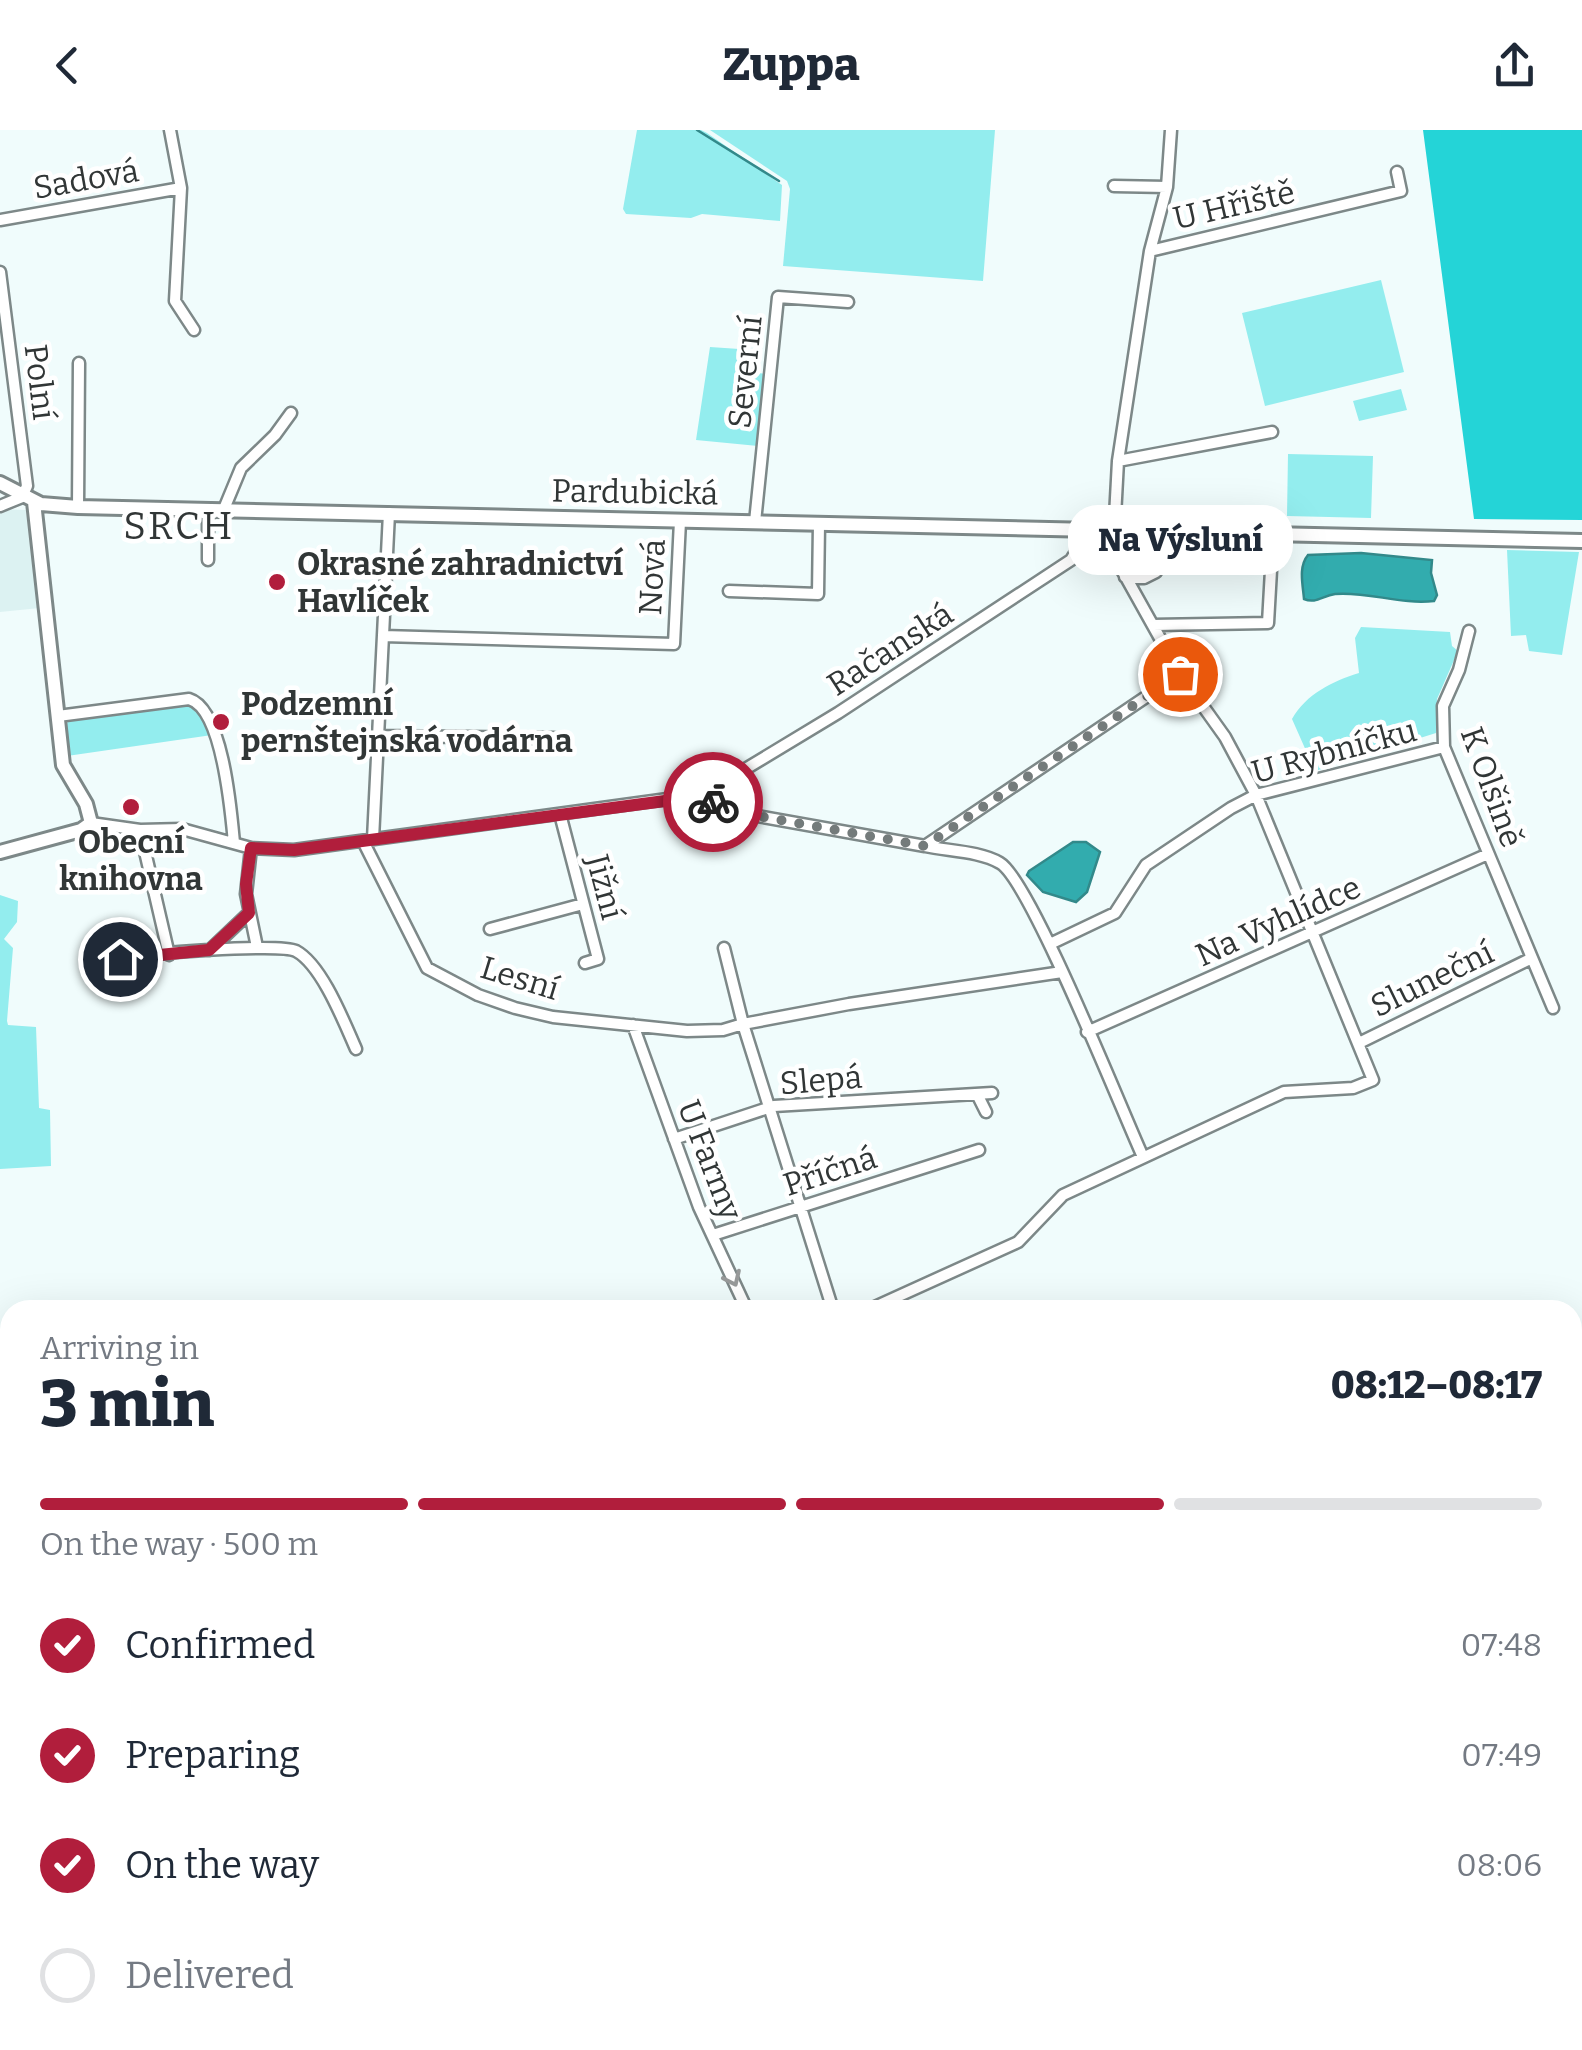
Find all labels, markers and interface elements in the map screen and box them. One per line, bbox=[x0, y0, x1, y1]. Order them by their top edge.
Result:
icon: back bbox=[40, 38, 95, 93]
text: Zuppa bbox=[722, 38, 860, 92]
icon: share bbox=[1487, 38, 1542, 93]
street label: Sadová bbox=[30, 151, 142, 207]
street label: U Hřiště bbox=[1170, 173, 1298, 237]
street label: Severní bbox=[720, 313, 770, 430]
street label: Polní bbox=[17, 342, 64, 422]
street label: Pardubická bbox=[551, 472, 719, 512]
district label: SRCH bbox=[123, 503, 235, 549]
callout: Na Výsluní bbox=[1068, 504, 1292, 574]
text: Na Výsluní bbox=[1098, 521, 1263, 559]
street label: Nová bbox=[631, 538, 673, 616]
place label: Okrasné zahradnictví Havlíček bbox=[297, 545, 624, 620]
marker: Okrasné zahradnictví Havlíček bbox=[266, 571, 288, 593]
street label: Račanská bbox=[820, 594, 960, 704]
pin bbox=[1138, 632, 1223, 717]
icon: bag bbox=[1153, 647, 1208, 702]
place label: Podzemní pernštejnská vodárna bbox=[241, 685, 573, 760]
marker: Podzemní pernštejnská vodárna bbox=[210, 711, 232, 733]
street label: U Rybníčku bbox=[1247, 711, 1421, 791]
street label: K Olšině bbox=[1453, 722, 1531, 852]
courier bbox=[663, 752, 763, 852]
icon: bike bbox=[686, 775, 741, 830]
marker: Obecní knihovna bbox=[120, 796, 142, 818]
place label: Obecní knihovna bbox=[59, 823, 203, 898]
street label: Jižní bbox=[578, 850, 632, 924]
street label: Na Vyhlídce bbox=[1190, 868, 1366, 974]
pin bbox=[78, 917, 163, 1002]
icon: home bbox=[93, 932, 148, 987]
street label: Sluneční bbox=[1364, 933, 1500, 1025]
street label: Lesní bbox=[476, 948, 564, 1008]
street label: Slepá bbox=[778, 1057, 864, 1103]
street label: U Farmy bbox=[670, 1095, 751, 1226]
street label: Příčná bbox=[779, 1138, 881, 1204]
one-way arrow bbox=[720, 1268, 740, 1286]
text: Arriving in bbox=[40, 1329, 199, 1367]
text: 08:12–08:17 bbox=[1331, 1362, 1542, 1408]
text: 3 min bbox=[40, 1365, 214, 1443]
text: On the way · 500 m bbox=[40, 1525, 318, 1563]
icon: check bbox=[40, 1618, 95, 1673]
text: Confirmed bbox=[125, 1622, 315, 1668]
text: 07:48 bbox=[1461, 1626, 1542, 1664]
icon: check bbox=[40, 1728, 95, 1783]
text: Preparing bbox=[125, 1732, 300, 1778]
text: 07:49 bbox=[1461, 1736, 1542, 1774]
icon: check bbox=[40, 1838, 95, 1893]
text: On the way bbox=[125, 1842, 319, 1888]
text: 08:06 bbox=[1456, 1846, 1542, 1884]
text: Delivered bbox=[125, 1952, 294, 1998]

